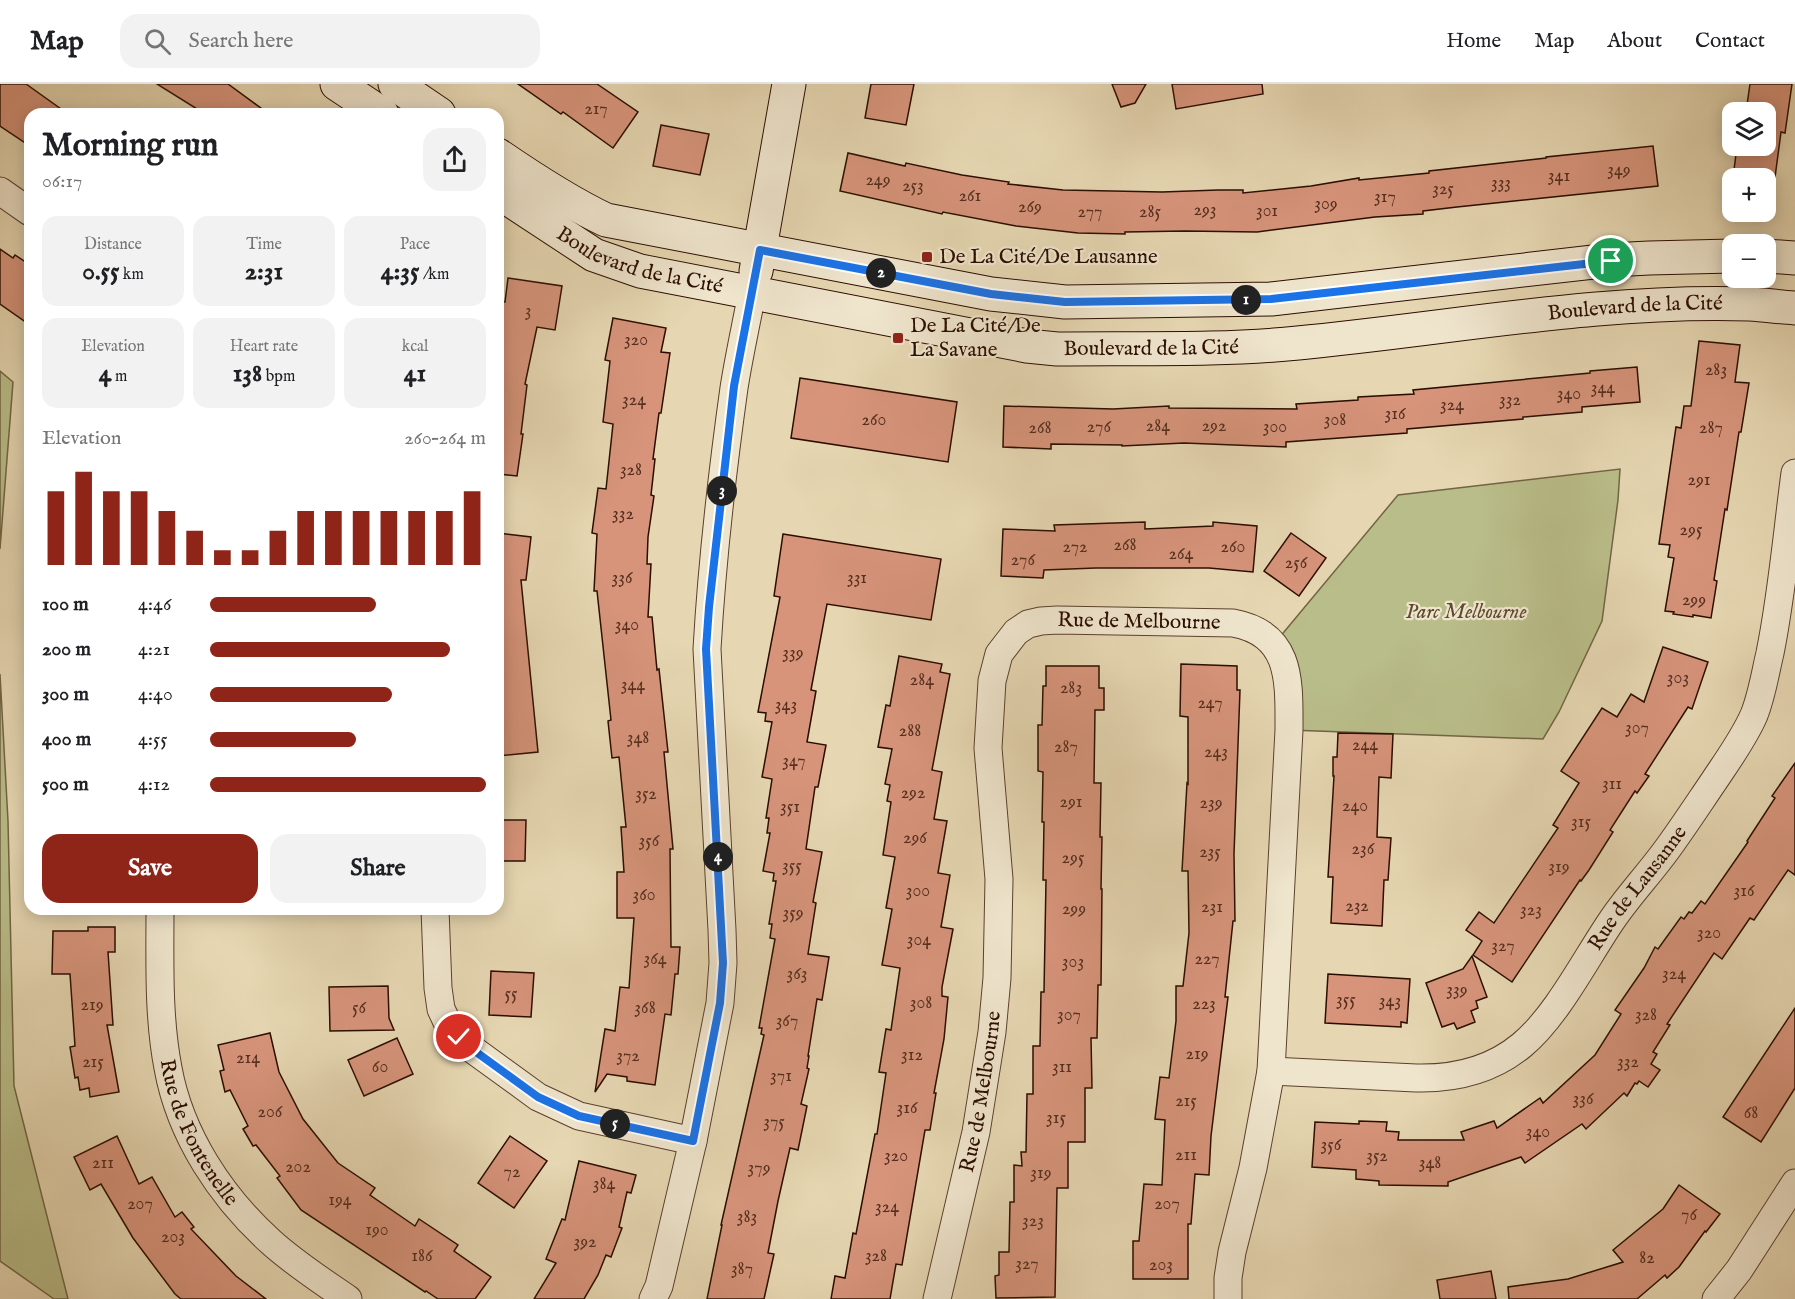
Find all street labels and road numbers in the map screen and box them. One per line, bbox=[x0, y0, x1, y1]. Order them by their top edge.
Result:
street label: Boulevard de la Cité bbox=[551, 220, 726, 300]
street label: Boulevard de la Cité bbox=[1546, 290, 1723, 327]
street label: Boulevard de la Cité bbox=[1063, 334, 1240, 362]
street label: Rue de Melbourne bbox=[1057, 607, 1221, 636]
street label: Rue de Lausanne bbox=[1582, 820, 1693, 956]
street label: Rue de Melbourne bbox=[953, 1010, 1007, 1175]
street label: Rue de Fontenelle bbox=[153, 1057, 244, 1212]

